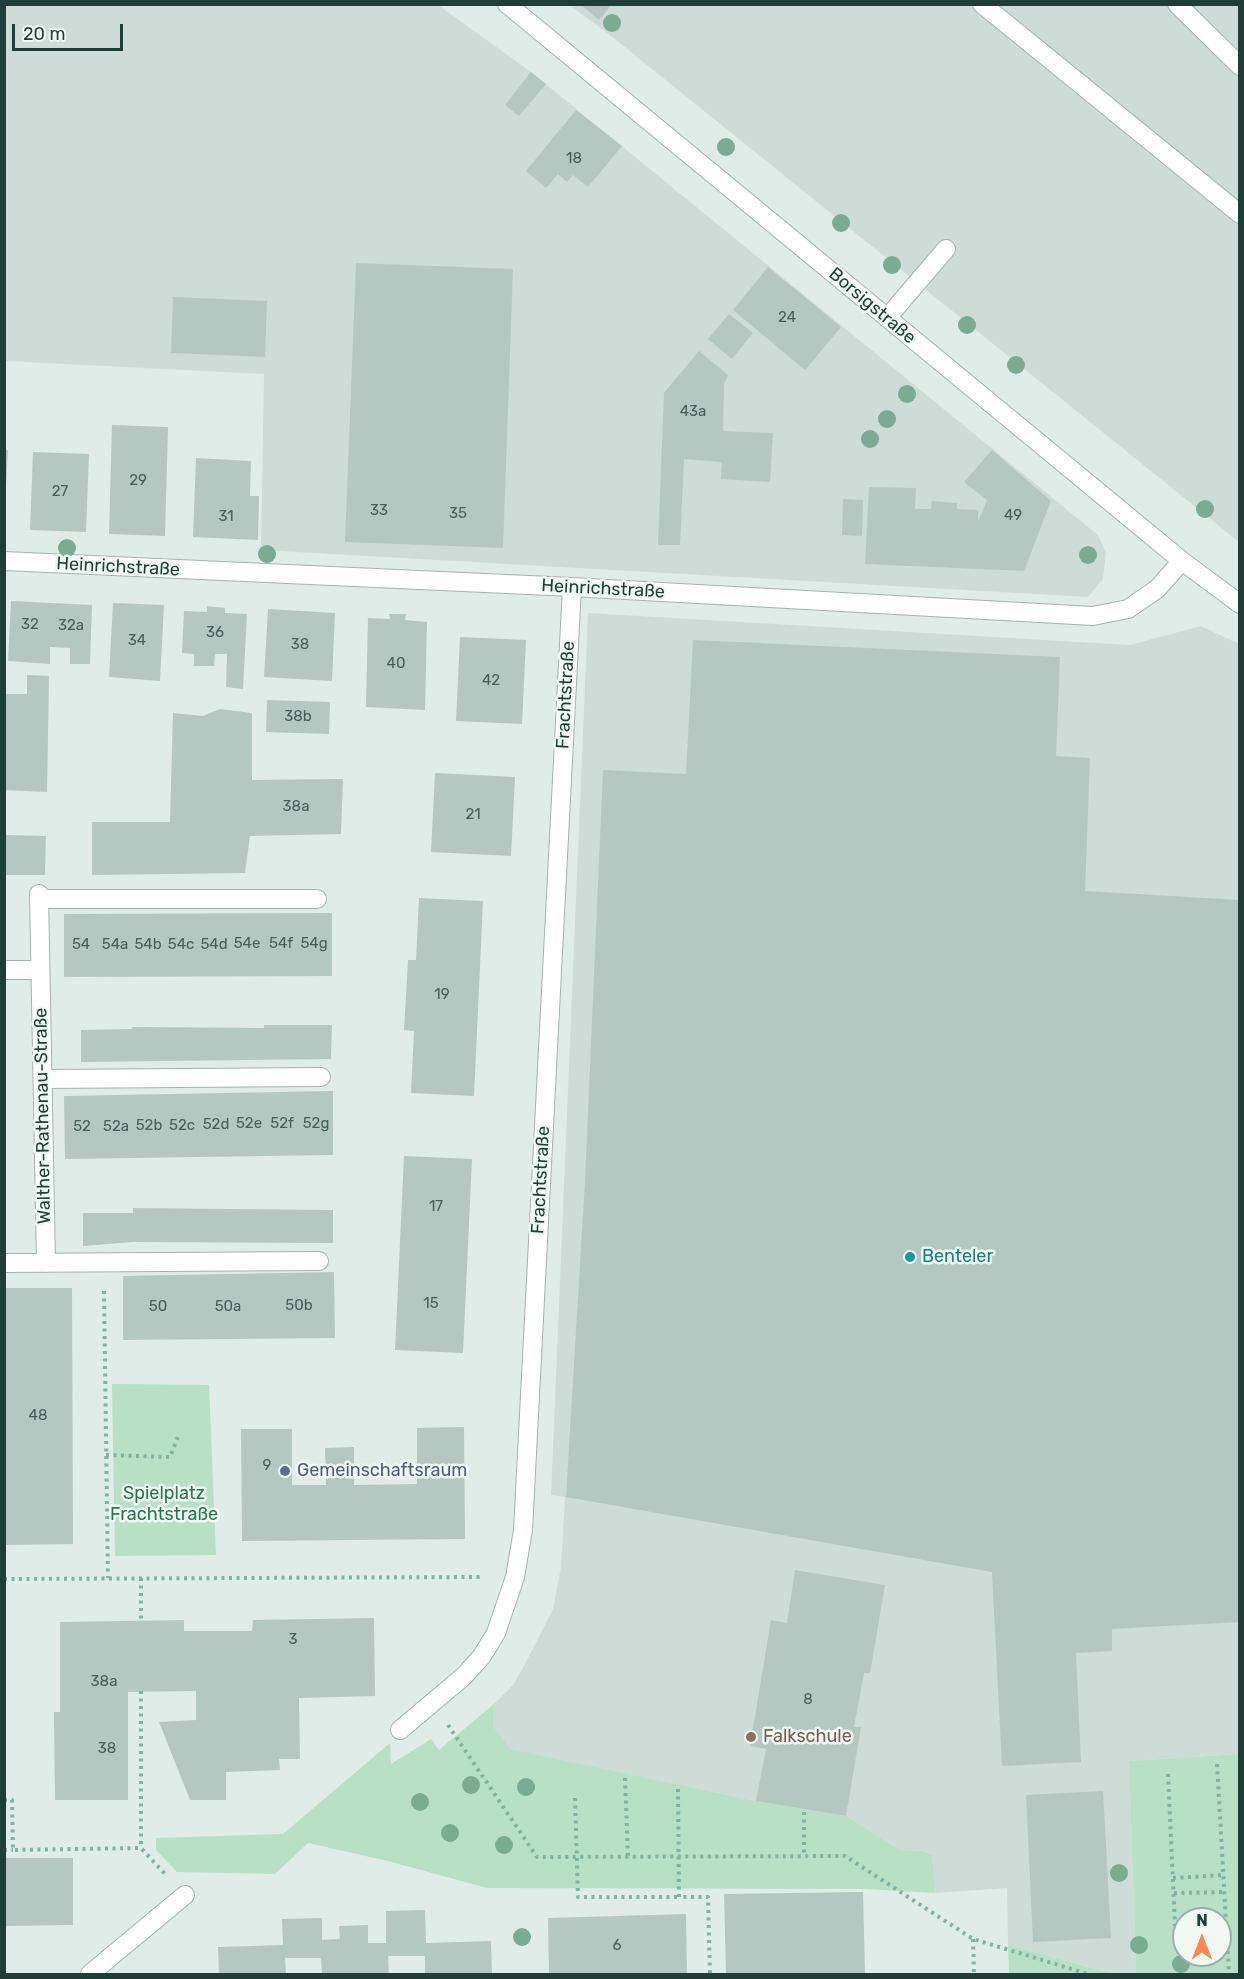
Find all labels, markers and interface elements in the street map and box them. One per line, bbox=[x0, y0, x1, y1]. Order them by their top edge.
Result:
scale bar bbox=[15, 12, 126, 50]
text: 20 m bbox=[23, 23, 65, 45]
house number: 18 bbox=[566, 150, 582, 168]
street label: Borsigstraße bbox=[824, 263, 920, 349]
house number: 24 bbox=[778, 309, 796, 327]
house number: 43a bbox=[680, 403, 706, 421]
house number: 29 bbox=[129, 472, 147, 490]
house number: 27 bbox=[52, 483, 68, 501]
house number: 33 bbox=[370, 502, 388, 520]
house number: 35 bbox=[449, 505, 467, 523]
house number: 49 bbox=[1004, 507, 1022, 525]
house number: 31 bbox=[218, 508, 234, 526]
street label: Heinrichstraße bbox=[56, 553, 180, 581]
street label: Heinrichstraße bbox=[541, 575, 665, 603]
house number: 32 bbox=[21, 616, 39, 634]
house number: 32a bbox=[58, 617, 84, 635]
house number: 36 bbox=[206, 624, 224, 642]
house number: 34 bbox=[128, 632, 146, 650]
house number: 38 bbox=[291, 636, 309, 654]
street label: Frachtstraße bbox=[552, 640, 580, 750]
house number: 40 bbox=[387, 655, 405, 673]
house number: 42 bbox=[482, 672, 500, 690]
house number: 38b bbox=[284, 708, 312, 726]
house number: 38a bbox=[283, 798, 309, 816]
house number: 21 bbox=[465, 806, 481, 824]
house number: 54e bbox=[234, 935, 260, 953]
house number: 54f bbox=[269, 935, 293, 953]
house number: 54g bbox=[300, 935, 328, 953]
house number: 54 bbox=[72, 936, 90, 954]
house number: 54a bbox=[102, 936, 128, 954]
house number: 54b bbox=[134, 936, 162, 954]
house number: 54c bbox=[168, 936, 194, 954]
house number: 54d bbox=[200, 936, 228, 954]
house number: 19 bbox=[434, 986, 450, 1004]
street label: Walther-Rathenau-Straße bbox=[30, 1008, 56, 1224]
house number: 52e bbox=[236, 1115, 262, 1133]
house number: 52f bbox=[270, 1115, 294, 1133]
house number: 52g bbox=[303, 1115, 329, 1133]
house number: 52d bbox=[203, 1116, 229, 1134]
house number: 52b bbox=[136, 1117, 162, 1135]
house number: 52c bbox=[169, 1117, 195, 1135]
house number: 52 bbox=[73, 1118, 91, 1136]
house number: 52a bbox=[103, 1118, 129, 1136]
street label: Frachtstraße bbox=[527, 1125, 555, 1235]
house number: 17 bbox=[429, 1198, 443, 1216]
place label: Benteler bbox=[922, 1246, 993, 1268]
marker: Benteler bbox=[903, 1250, 917, 1264]
house number: 15 bbox=[423, 1295, 439, 1313]
house number: 50b bbox=[285, 1297, 313, 1315]
house number: 50 bbox=[149, 1298, 167, 1316]
house number: 50a bbox=[215, 1298, 241, 1316]
house number: 48 bbox=[29, 1407, 47, 1425]
house number: 9 bbox=[263, 1457, 271, 1475]
place label: Gemeinschaftsraum bbox=[297, 1460, 467, 1482]
marker: Gemeinschaftsraum bbox=[278, 1464, 292, 1478]
park label: Spielplatz Frachtstraße bbox=[110, 1483, 218, 1526]
house number: 3 bbox=[288, 1631, 298, 1649]
house number: 38a bbox=[91, 1673, 117, 1691]
house number: 8 bbox=[803, 1691, 813, 1709]
place label: Falkschule bbox=[763, 1726, 852, 1748]
marker: Falkschule bbox=[744, 1730, 758, 1744]
house number: 38 bbox=[98, 1740, 116, 1758]
north arrow bbox=[1172, 1907, 1232, 1967]
text: N bbox=[1196, 1911, 1208, 1930]
house number: 6 bbox=[612, 1937, 622, 1955]

